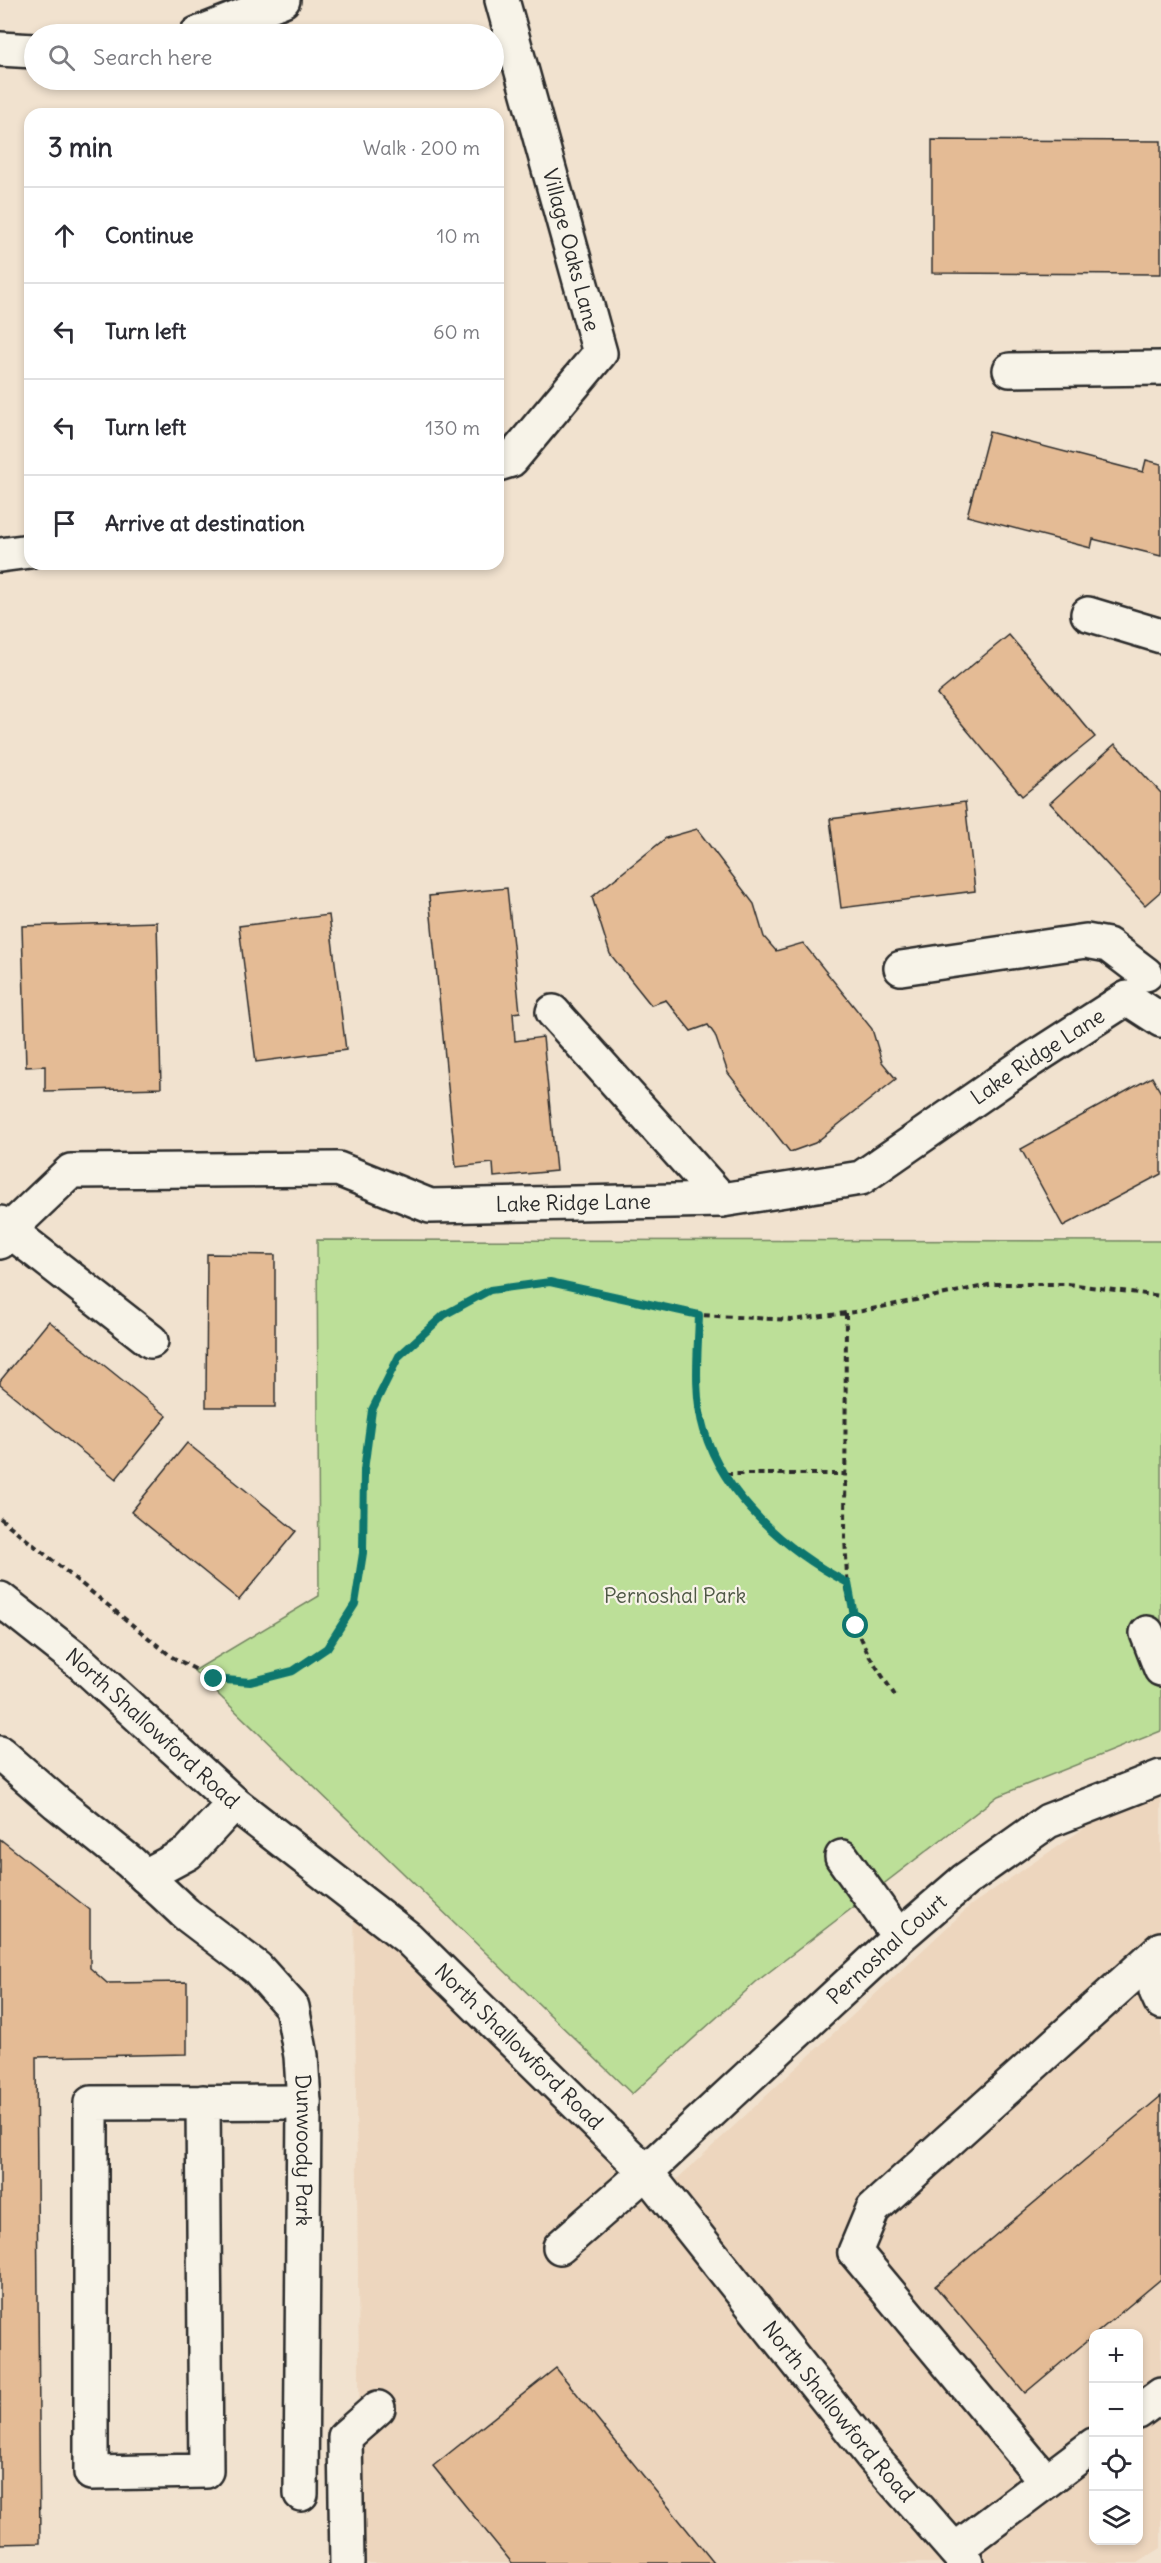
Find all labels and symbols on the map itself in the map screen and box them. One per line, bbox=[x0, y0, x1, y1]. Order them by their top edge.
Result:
street label: Village Oaks Lane bbox=[537, 166, 606, 334]
street label: Lake Ridge Lane bbox=[965, 1002, 1110, 1111]
street label: Lake Ridge Lane bbox=[495, 1187, 651, 1218]
park label: Pernoshal Park bbox=[604, 1582, 746, 1609]
route start bbox=[842, 1612, 868, 1638]
street label: North Shallowford Road bbox=[60, 1642, 245, 1814]
route end bbox=[200, 1665, 226, 1691]
street label: Pernoshal Court bbox=[821, 1888, 952, 2010]
street label: North Shallowford Road bbox=[429, 1958, 609, 2135]
street label: Dunwoody Park bbox=[289, 2074, 318, 2226]
street label: North Shallowford Road bbox=[757, 2315, 920, 2508]

